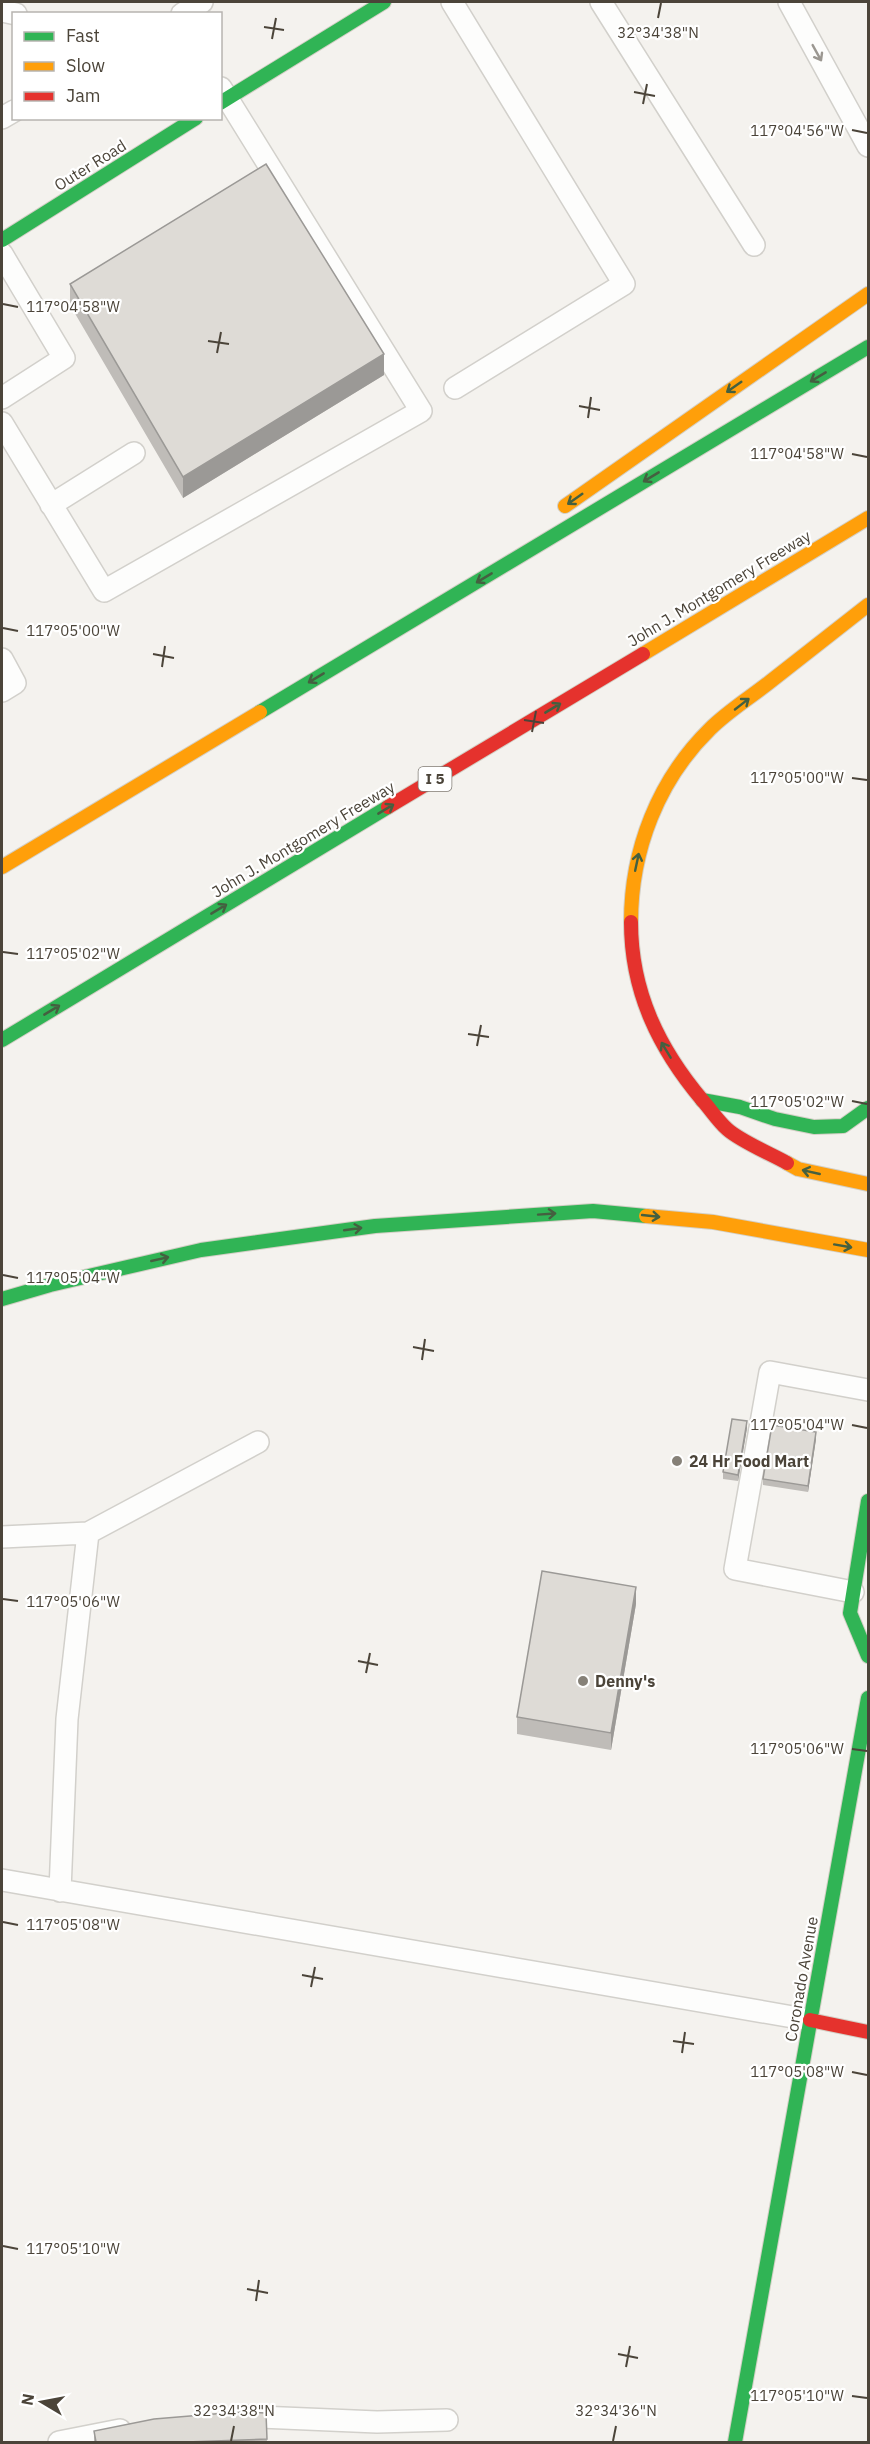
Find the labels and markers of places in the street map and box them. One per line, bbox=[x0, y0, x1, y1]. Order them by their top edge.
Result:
place label: 24 Hr Food Mart bbox=[689, 1451, 809, 1471]
marker: 24 Hr Food Mart bbox=[670, 1454, 684, 1468]
place label: Denny's bbox=[595, 1671, 655, 1691]
marker: Denny's bbox=[576, 1674, 590, 1688]

